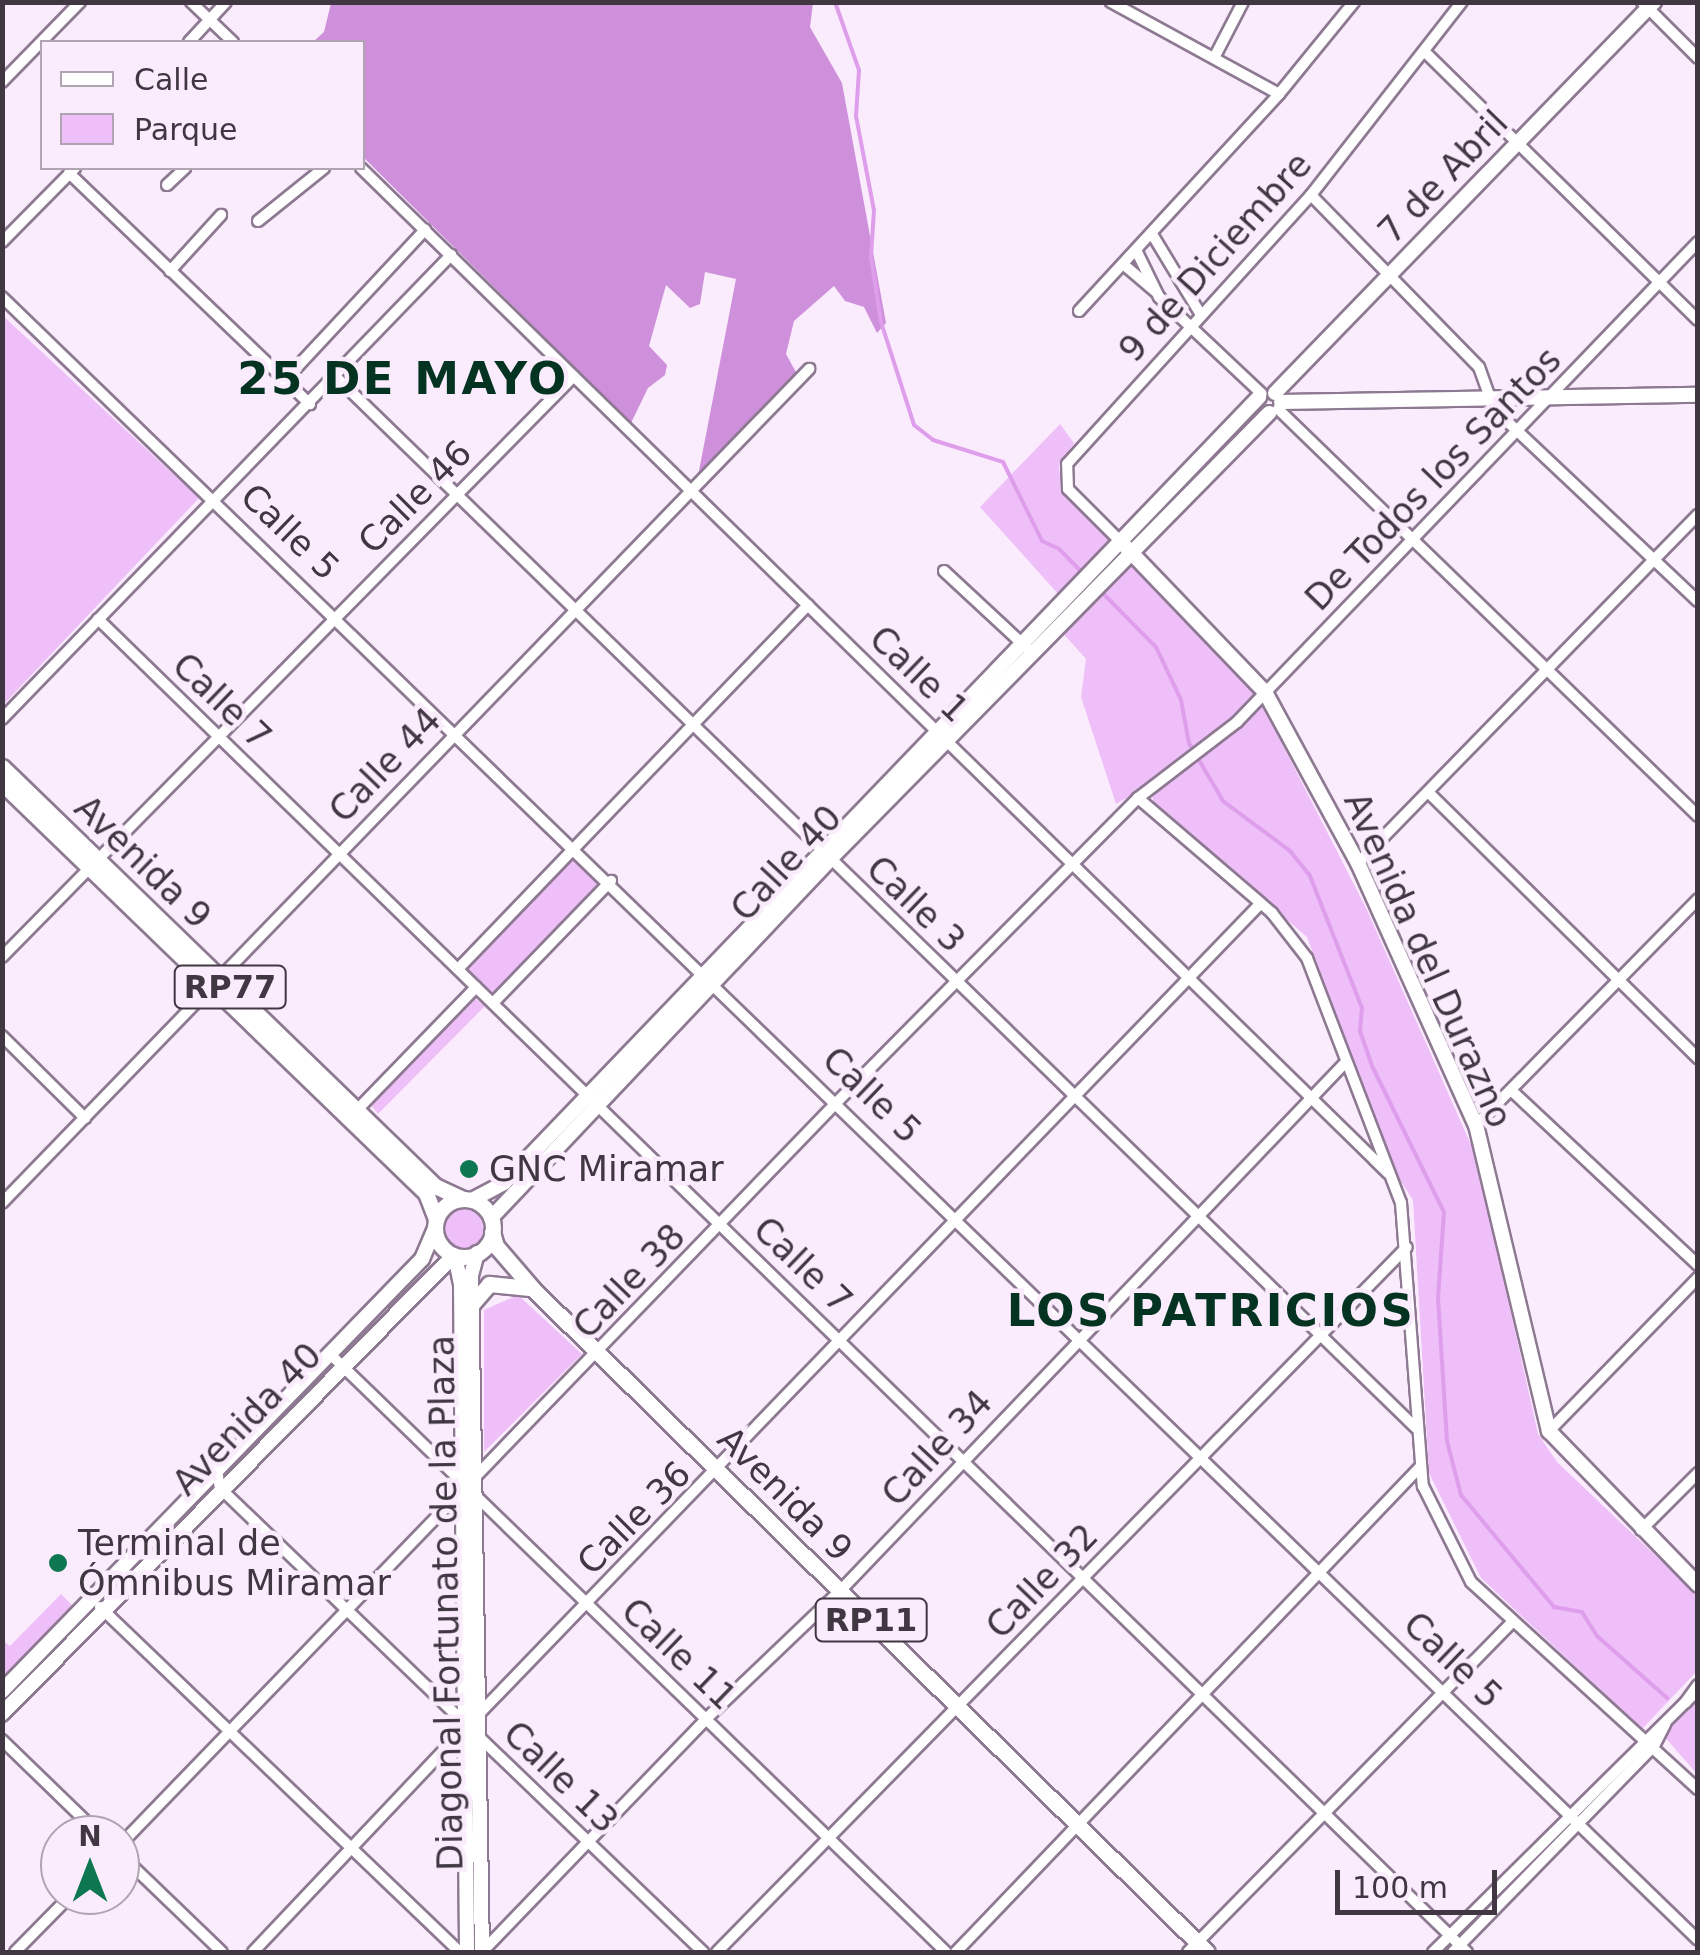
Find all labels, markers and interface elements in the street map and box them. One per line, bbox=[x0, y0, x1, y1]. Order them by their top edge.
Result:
legend bbox=[40, 40, 365, 170]
text: Calle bbox=[134, 62, 208, 97]
street label: 7 de Abril bbox=[1369, 102, 1517, 252]
text: Parque bbox=[134, 112, 237, 147]
street label: 9 de Diciembre bbox=[1110, 144, 1320, 370]
street label: De Todos los Santos bbox=[1297, 339, 1569, 619]
district label: 25 DE MAYO bbox=[237, 352, 569, 406]
street label: Calle 46 bbox=[350, 432, 480, 562]
street label: Calle 5 bbox=[232, 475, 348, 589]
street label: Calle 1 bbox=[861, 617, 977, 731]
street label: Calle 7 bbox=[164, 644, 280, 758]
street label: Calle 44 bbox=[320, 699, 450, 831]
street label: Avenida del Durazno bbox=[1335, 786, 1521, 1134]
street label: Avenida 9 bbox=[66, 787, 220, 937]
street label: Calle 40 bbox=[722, 797, 850, 929]
street label: Calle 3 bbox=[858, 847, 974, 961]
road number: RP77 bbox=[172, 960, 288, 1014]
street label: Calle 5 bbox=[814, 1038, 930, 1152]
place label: GNC Miramar bbox=[489, 1148, 724, 1190]
marker: GNC Miramar bbox=[458, 1158, 480, 1180]
street label: Calle 7 bbox=[745, 1208, 861, 1322]
street label: Calle 38 bbox=[564, 1215, 694, 1347]
district label: LOS PATRICIOS bbox=[1007, 1284, 1415, 1338]
street label: Avenida 40 bbox=[164, 1334, 330, 1504]
street label: Diagonal Fortunato de la Plaza bbox=[420, 1335, 472, 1871]
street label: Calle 34 bbox=[873, 1382, 1001, 1514]
street label: Avenida 9 bbox=[709, 1418, 861, 1570]
street label: Calle 36 bbox=[569, 1453, 699, 1583]
street label: Calle 32 bbox=[977, 1515, 1107, 1647]
place label: Terminal de Ómnibus Miramar bbox=[78, 1522, 391, 1604]
marker: Terminal de Ómnibus Miramar bbox=[47, 1552, 69, 1574]
street label: Calle 11 bbox=[613, 1589, 745, 1719]
road number: RP11 bbox=[814, 1593, 928, 1647]
street label: Calle 5 bbox=[1395, 1603, 1511, 1717]
street label: Calle 13 bbox=[495, 1712, 627, 1842]
north arrow bbox=[40, 1815, 140, 1915]
text: N bbox=[78, 1820, 102, 1853]
scale bar bbox=[1340, 1850, 1502, 1912]
text: 100 m bbox=[1352, 1870, 1448, 1905]

